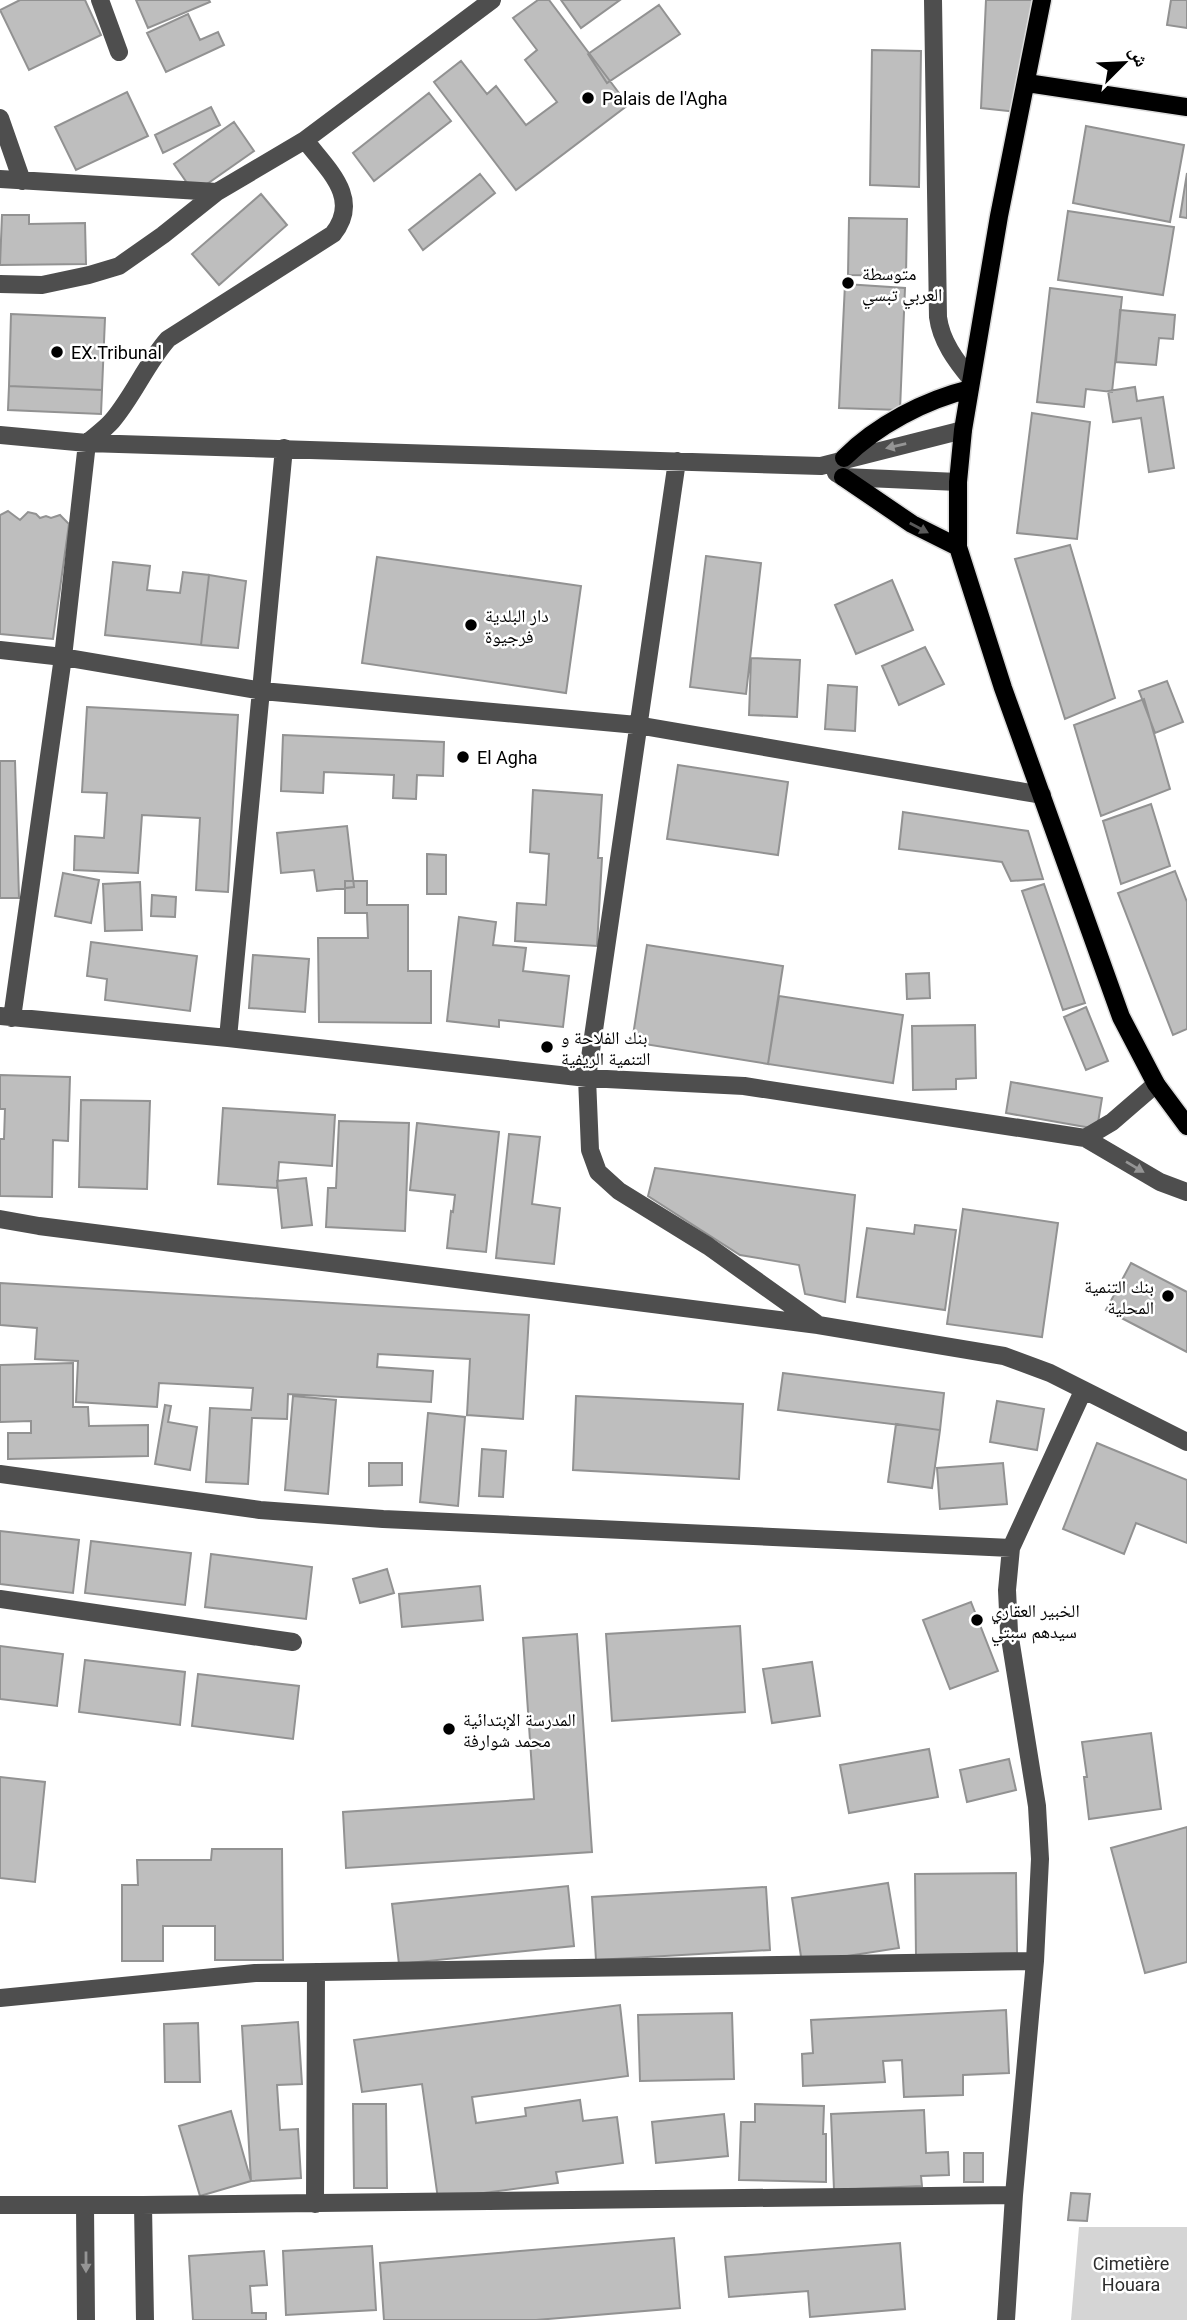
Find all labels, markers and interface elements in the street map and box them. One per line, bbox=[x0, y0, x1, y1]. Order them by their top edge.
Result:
north arrow bbox=[1089, 28, 1159, 98]
text: ش bbox=[1124, 42, 1154, 70]
place label: Palais de l'Agha bbox=[602, 88, 728, 109]
marker: Palais de l'Agha bbox=[580, 90, 596, 106]
place label: متوسطة العربي تبسي bbox=[862, 263, 942, 309]
marker: متوسطة العربي تبسي bbox=[840, 275, 856, 291]
place label: EX.Tribunal bbox=[71, 342, 162, 363]
marker: EX.Tribunal bbox=[49, 344, 65, 360]
one-way arrow bbox=[885, 441, 907, 452]
one-way arrow bbox=[909, 522, 929, 533]
place label: دار البلدية فرجيوة bbox=[485, 605, 549, 647]
marker: دار البلدية فرجيوة bbox=[463, 617, 479, 633]
place label: El Agha bbox=[477, 747, 538, 768]
marker: El Agha bbox=[455, 749, 471, 765]
place label: بنك الفلاحة و التنمية الريفية bbox=[561, 1027, 650, 1069]
marker: بنك الفلاحة و التنمية الريفية bbox=[539, 1039, 555, 1055]
one-way arrow bbox=[1125, 1161, 1144, 1174]
place label: بنك التنمية المحلية bbox=[1084, 1276, 1154, 1318]
marker: بنك التنمية المحلية bbox=[1160, 1288, 1176, 1304]
place label: الخبير العقاري سيدهم سبتي bbox=[991, 1600, 1080, 1646]
marker: الخبير العقاري سيدهم سبتي bbox=[969, 1612, 985, 1628]
place label: المدرسة الإبتدائية محمد شوارفة bbox=[463, 1709, 576, 1751]
marker: المدرسة الإبتدائية محمد شوارفة bbox=[441, 1721, 457, 1737]
one-way arrow bbox=[80, 2252, 92, 2274]
park label: Cimetière Houara bbox=[1093, 2253, 1169, 2295]

